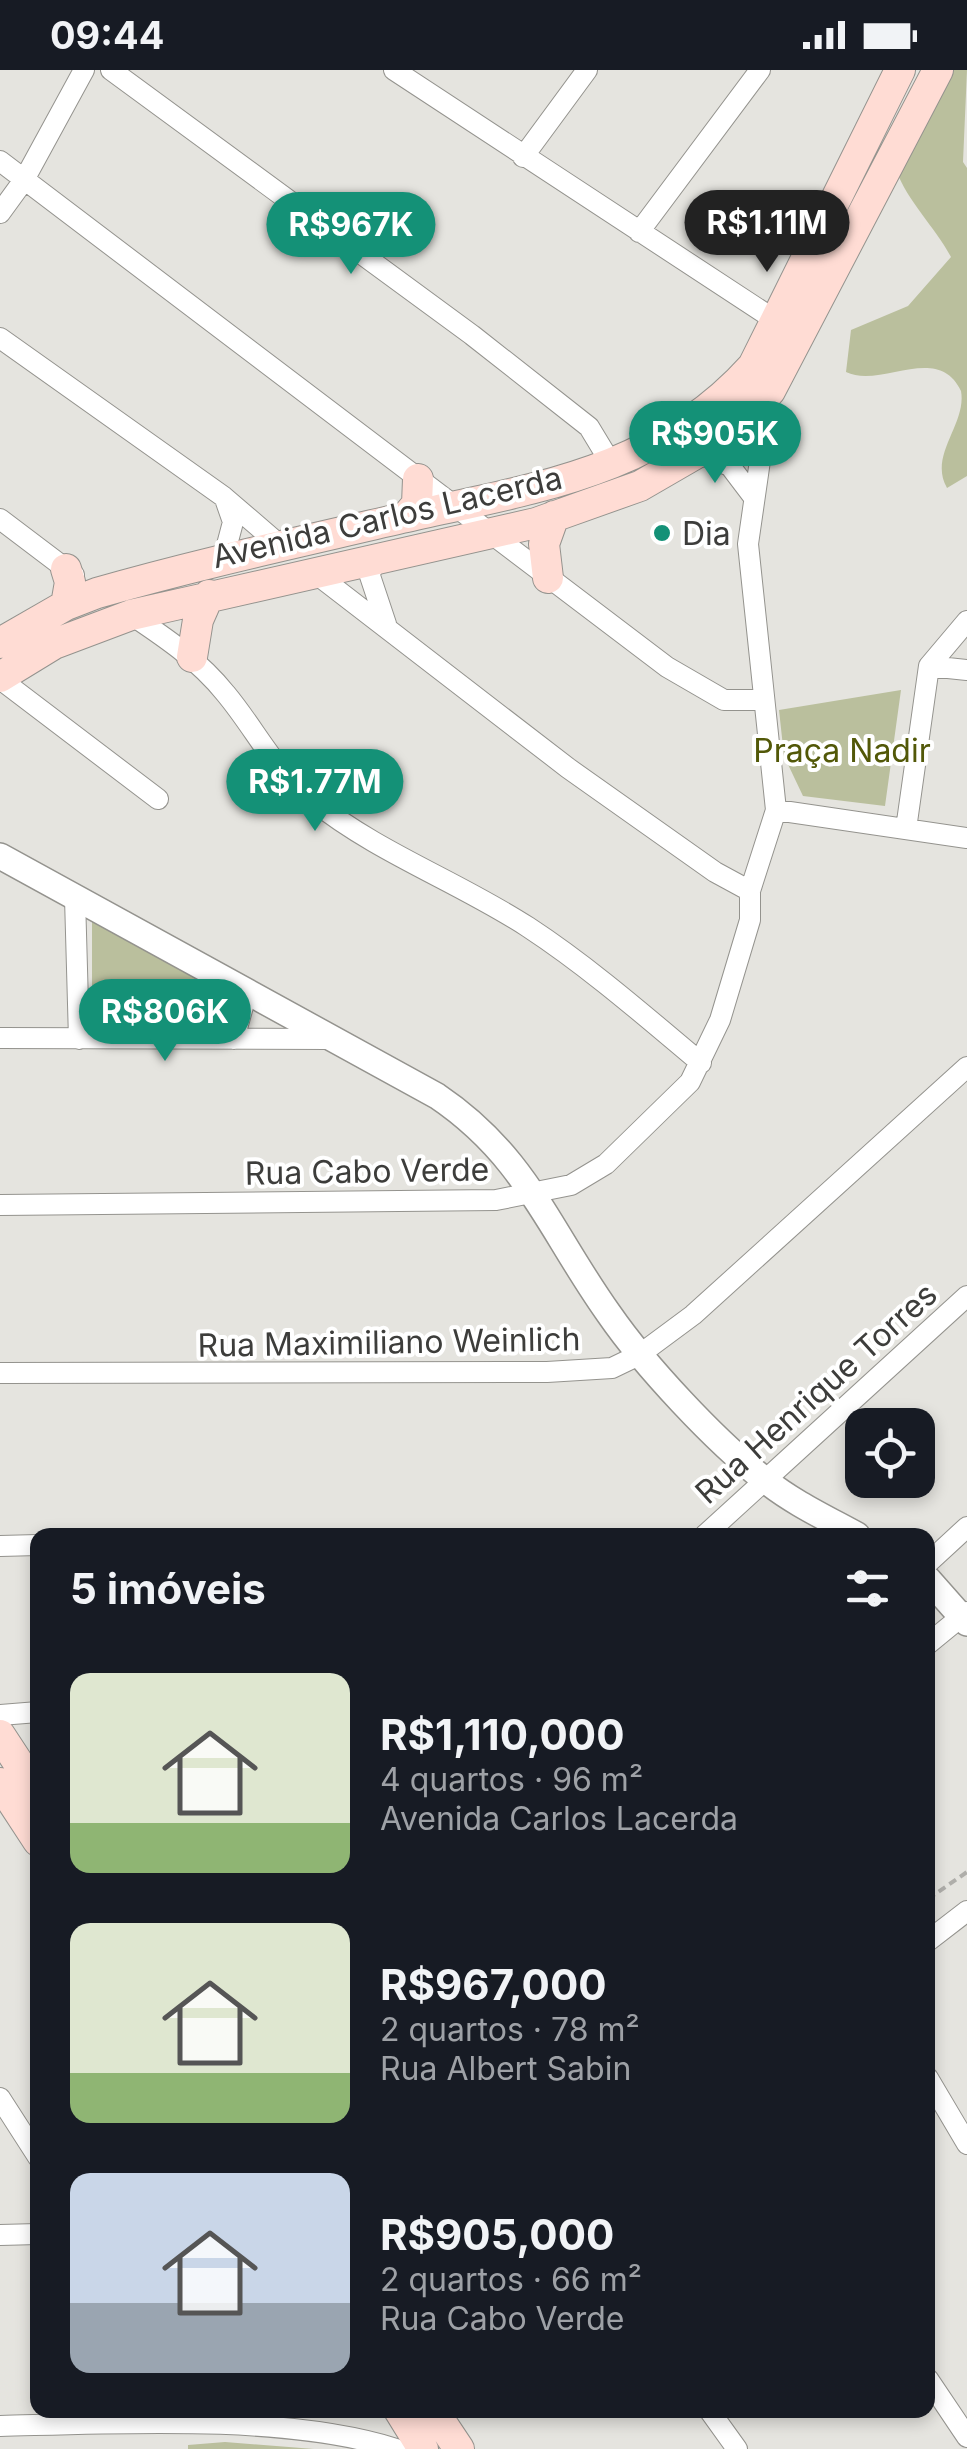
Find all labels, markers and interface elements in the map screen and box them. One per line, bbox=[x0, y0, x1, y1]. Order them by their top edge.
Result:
text: 09:44 bbox=[50, 12, 164, 58]
pin: R$1.11M bbox=[675, 190, 859, 275]
pin: R$967K bbox=[270, 192, 432, 277]
text: R$1.11M bbox=[707, 203, 827, 242]
text: R$967K bbox=[288, 205, 414, 244]
pin: R$905K bbox=[634, 401, 796, 486]
text: R$905K bbox=[651, 414, 779, 453]
street label: Avenida Carlos Lacerda bbox=[208, 458, 566, 576]
place label: Dia bbox=[682, 514, 731, 553]
marker: Dia bbox=[651, 522, 673, 544]
park label: Praça Nadir bbox=[753, 731, 931, 770]
pin: R$1.77M bbox=[223, 749, 407, 834]
text: R$1.77M bbox=[248, 762, 382, 801]
pin: R$806K bbox=[84, 979, 246, 1064]
text: R$806K bbox=[101, 992, 229, 1031]
street label: Rua Cabo Verde bbox=[244, 1149, 490, 1193]
street label: Rua Henrique Torres bbox=[687, 1274, 945, 1512]
street label: Rua Maximiliano Weinlich bbox=[197, 1319, 581, 1365]
map controls bbox=[845, 1408, 935, 1498]
button: locate bbox=[845, 1408, 935, 1498]
icon: filters bbox=[840, 1561, 895, 1616]
text: 5 imóveis bbox=[70, 1563, 266, 1614]
text: R$1,110,000 bbox=[380, 1709, 625, 1760]
icon: home bbox=[150, 1713, 270, 1833]
text: 4 quartos · 96 m² bbox=[380, 1760, 643, 1799]
text: Avenida Carlos Lacerda bbox=[380, 1799, 738, 1838]
text: R$967,000 bbox=[380, 1959, 607, 2010]
icon: home bbox=[150, 1963, 270, 2083]
text: 2 quartos · 78 m² bbox=[380, 2010, 640, 2049]
text: Rua Albert Sabin bbox=[380, 2049, 631, 2088]
text: R$905,000 bbox=[380, 2209, 614, 2260]
icon: home bbox=[150, 2213, 270, 2333]
text: 2 quartos · 66 m² bbox=[380, 2260, 642, 2299]
text: Rua Cabo Verde bbox=[380, 2299, 624, 2338]

